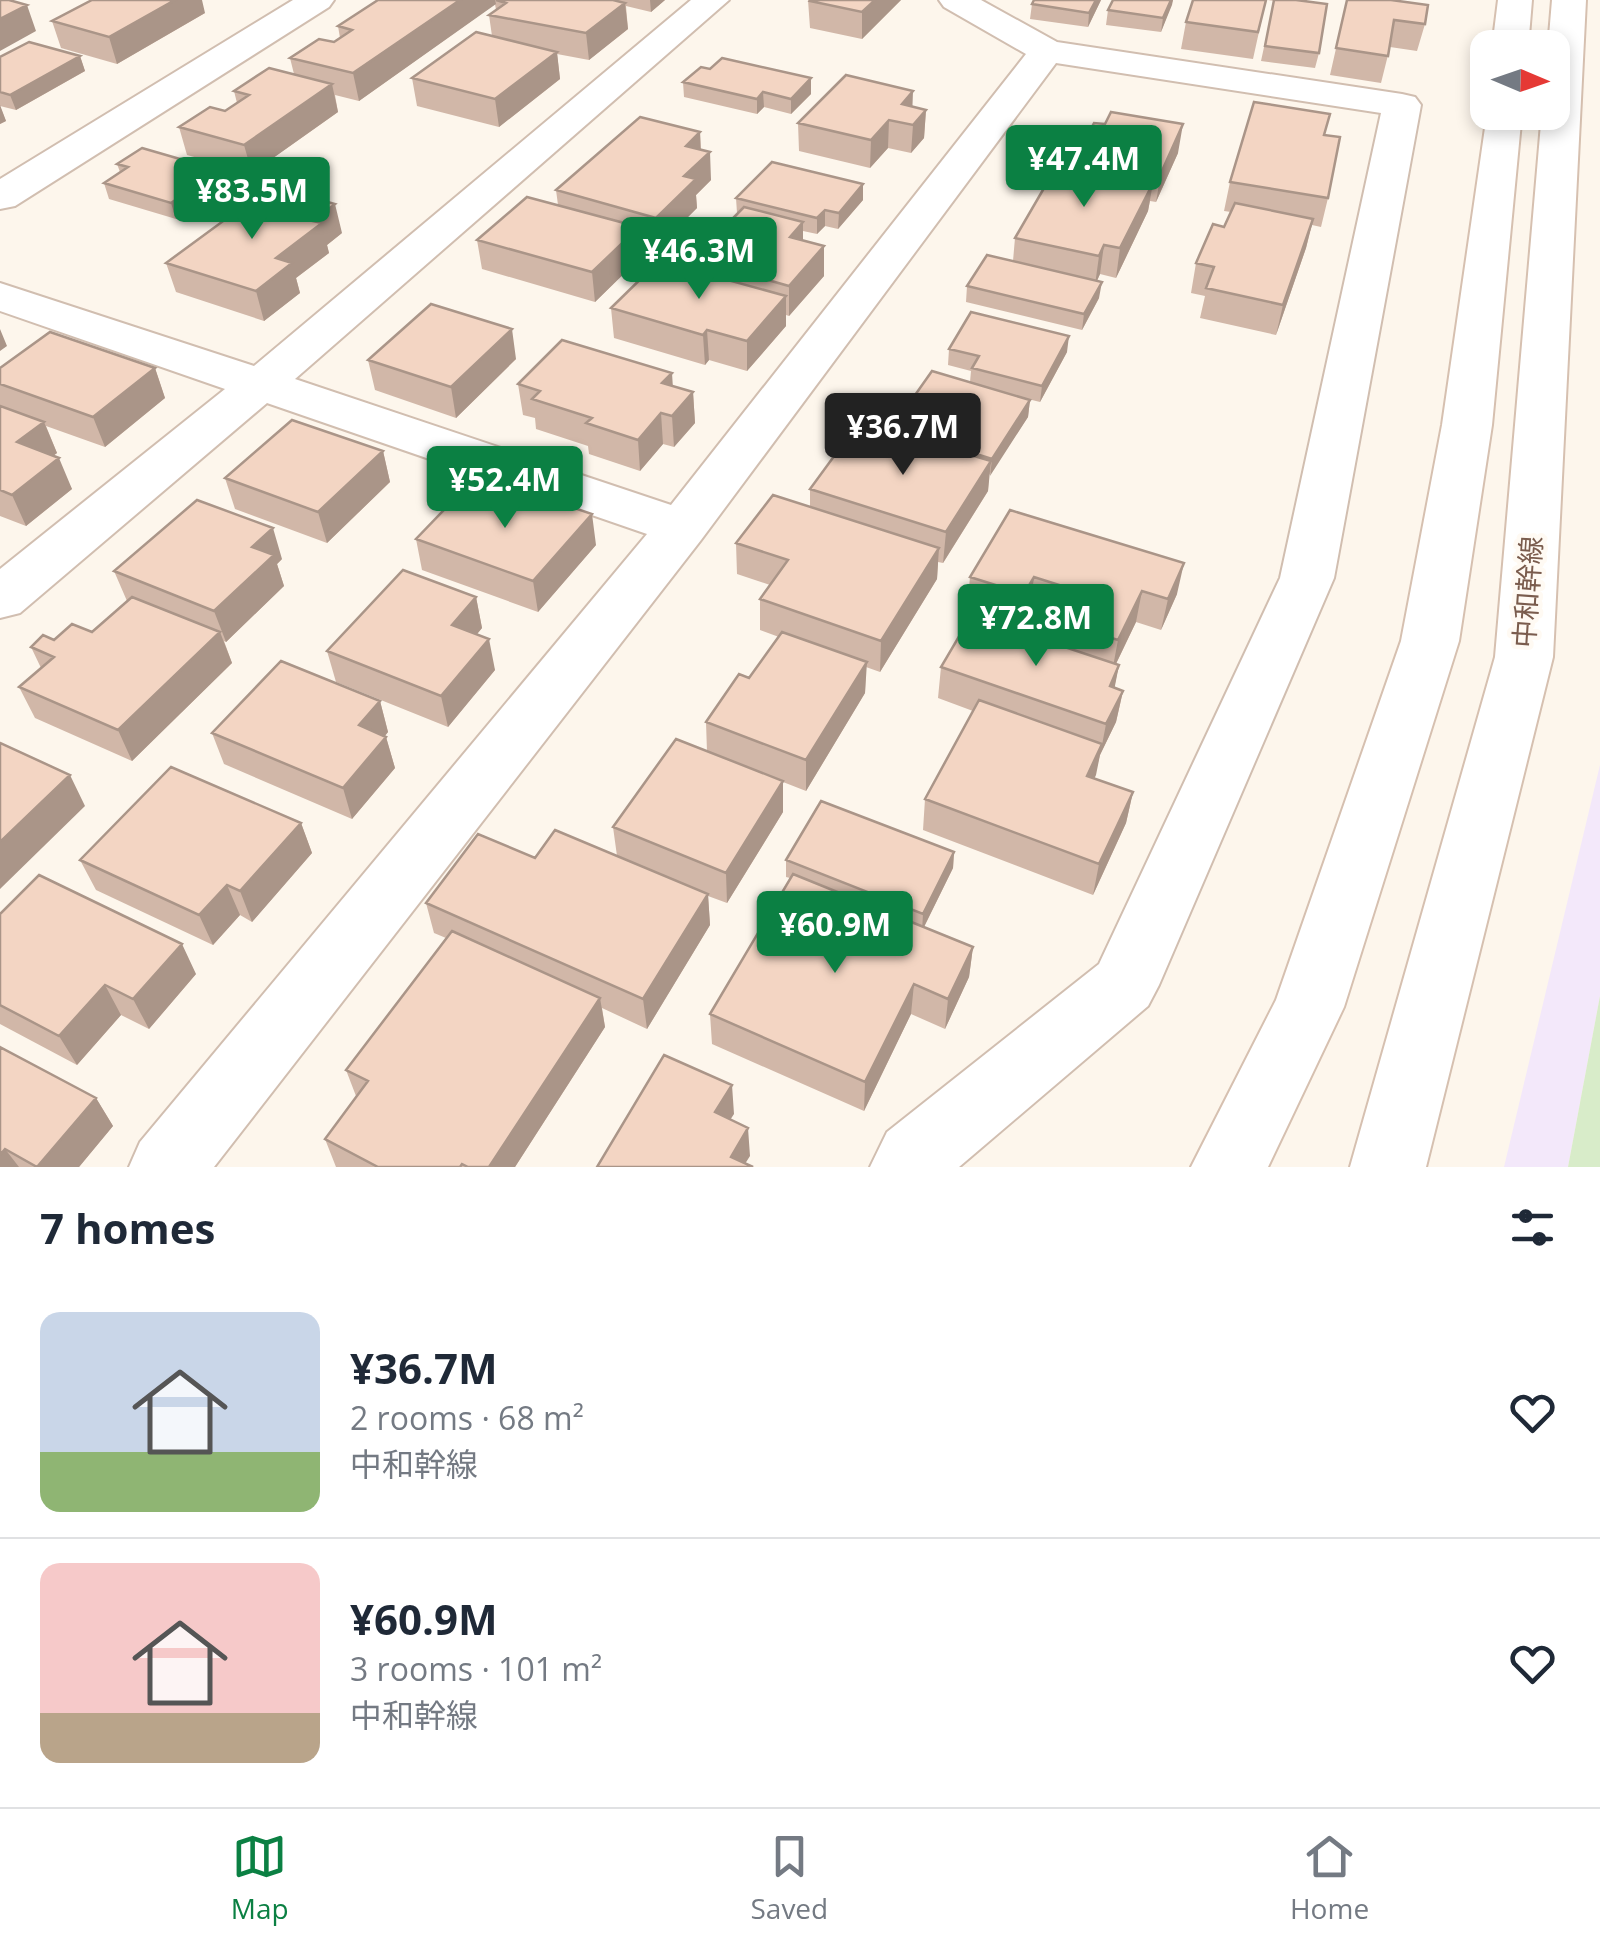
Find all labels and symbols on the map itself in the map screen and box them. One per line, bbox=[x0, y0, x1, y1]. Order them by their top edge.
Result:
north arrow bbox=[1470, 30, 1570, 130]
pin: ¥47.4M bbox=[1003, 125, 1165, 210]
pin: ¥83.5M bbox=[171, 157, 333, 242]
pin: ¥46.3M bbox=[618, 217, 780, 302]
pin: ¥36.7M bbox=[822, 393, 984, 478]
pin: ¥52.4M bbox=[424, 446, 586, 531]
street label: 中和幹線 bbox=[1504, 535, 1550, 649]
pin: ¥72.8M bbox=[955, 584, 1117, 669]
pin: ¥60.9M bbox=[754, 891, 916, 976]

